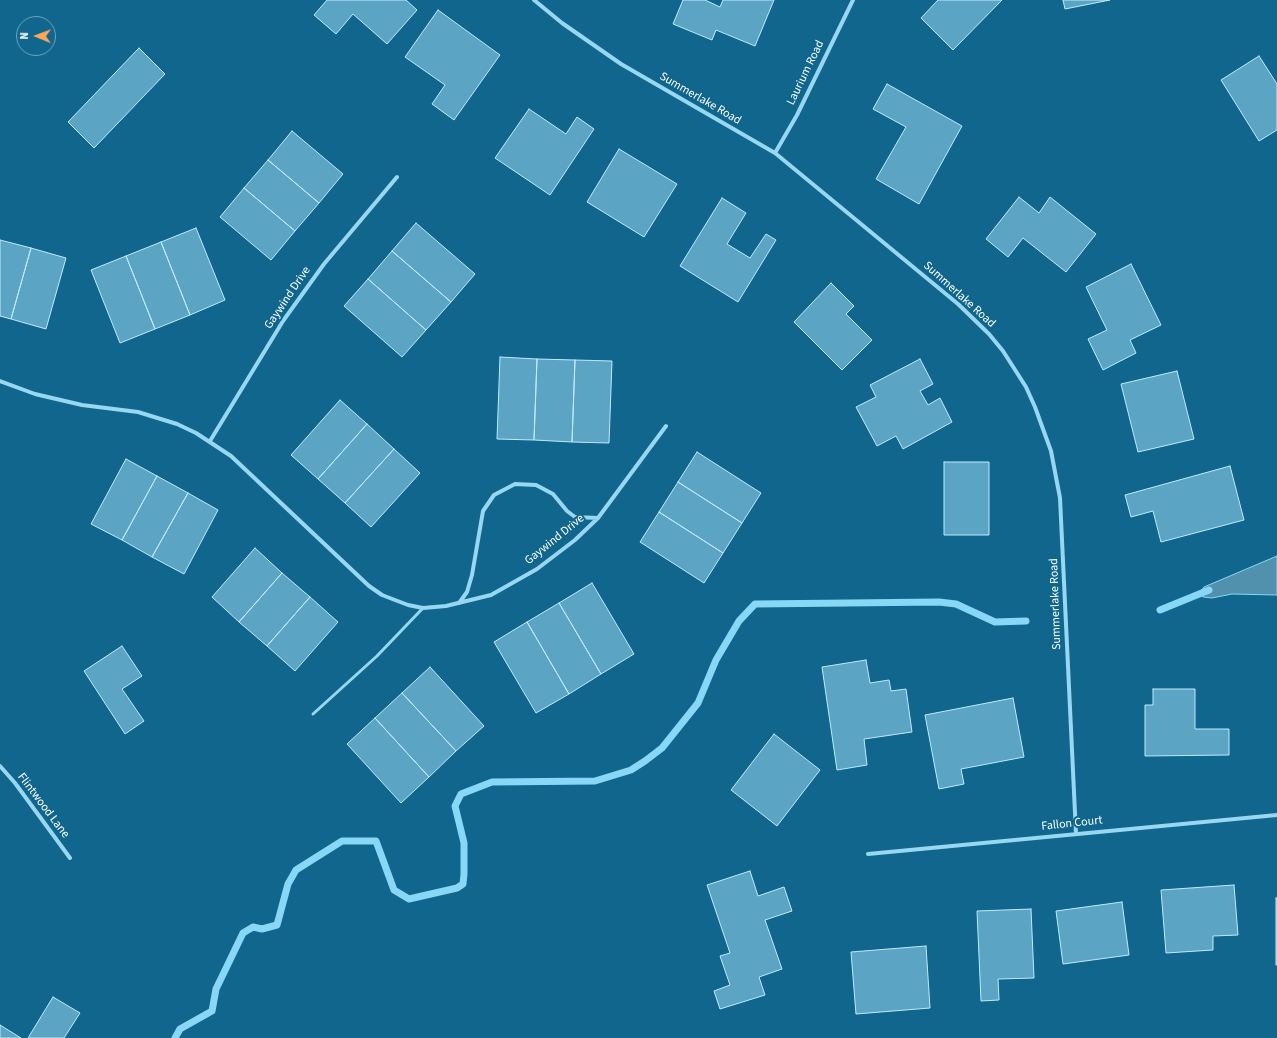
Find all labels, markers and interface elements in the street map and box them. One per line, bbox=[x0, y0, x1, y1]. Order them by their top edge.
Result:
north arrow bbox=[16, 16, 56, 56]
text: N bbox=[17, 32, 32, 40]
street label: Laurium Road bbox=[784, 38, 828, 108]
street label: Summerlake Road bbox=[657, 70, 743, 128]
street label: Summerlake Road bbox=[920, 259, 998, 331]
street label: Gaywind Drive bbox=[262, 264, 314, 332]
street label: Gaywind Drive bbox=[522, 512, 588, 568]
street label: Summerlake Road bbox=[1047, 558, 1065, 650]
street label: Flintwood Lane bbox=[14, 771, 72, 841]
street label: Fallon Court bbox=[1041, 814, 1103, 834]

